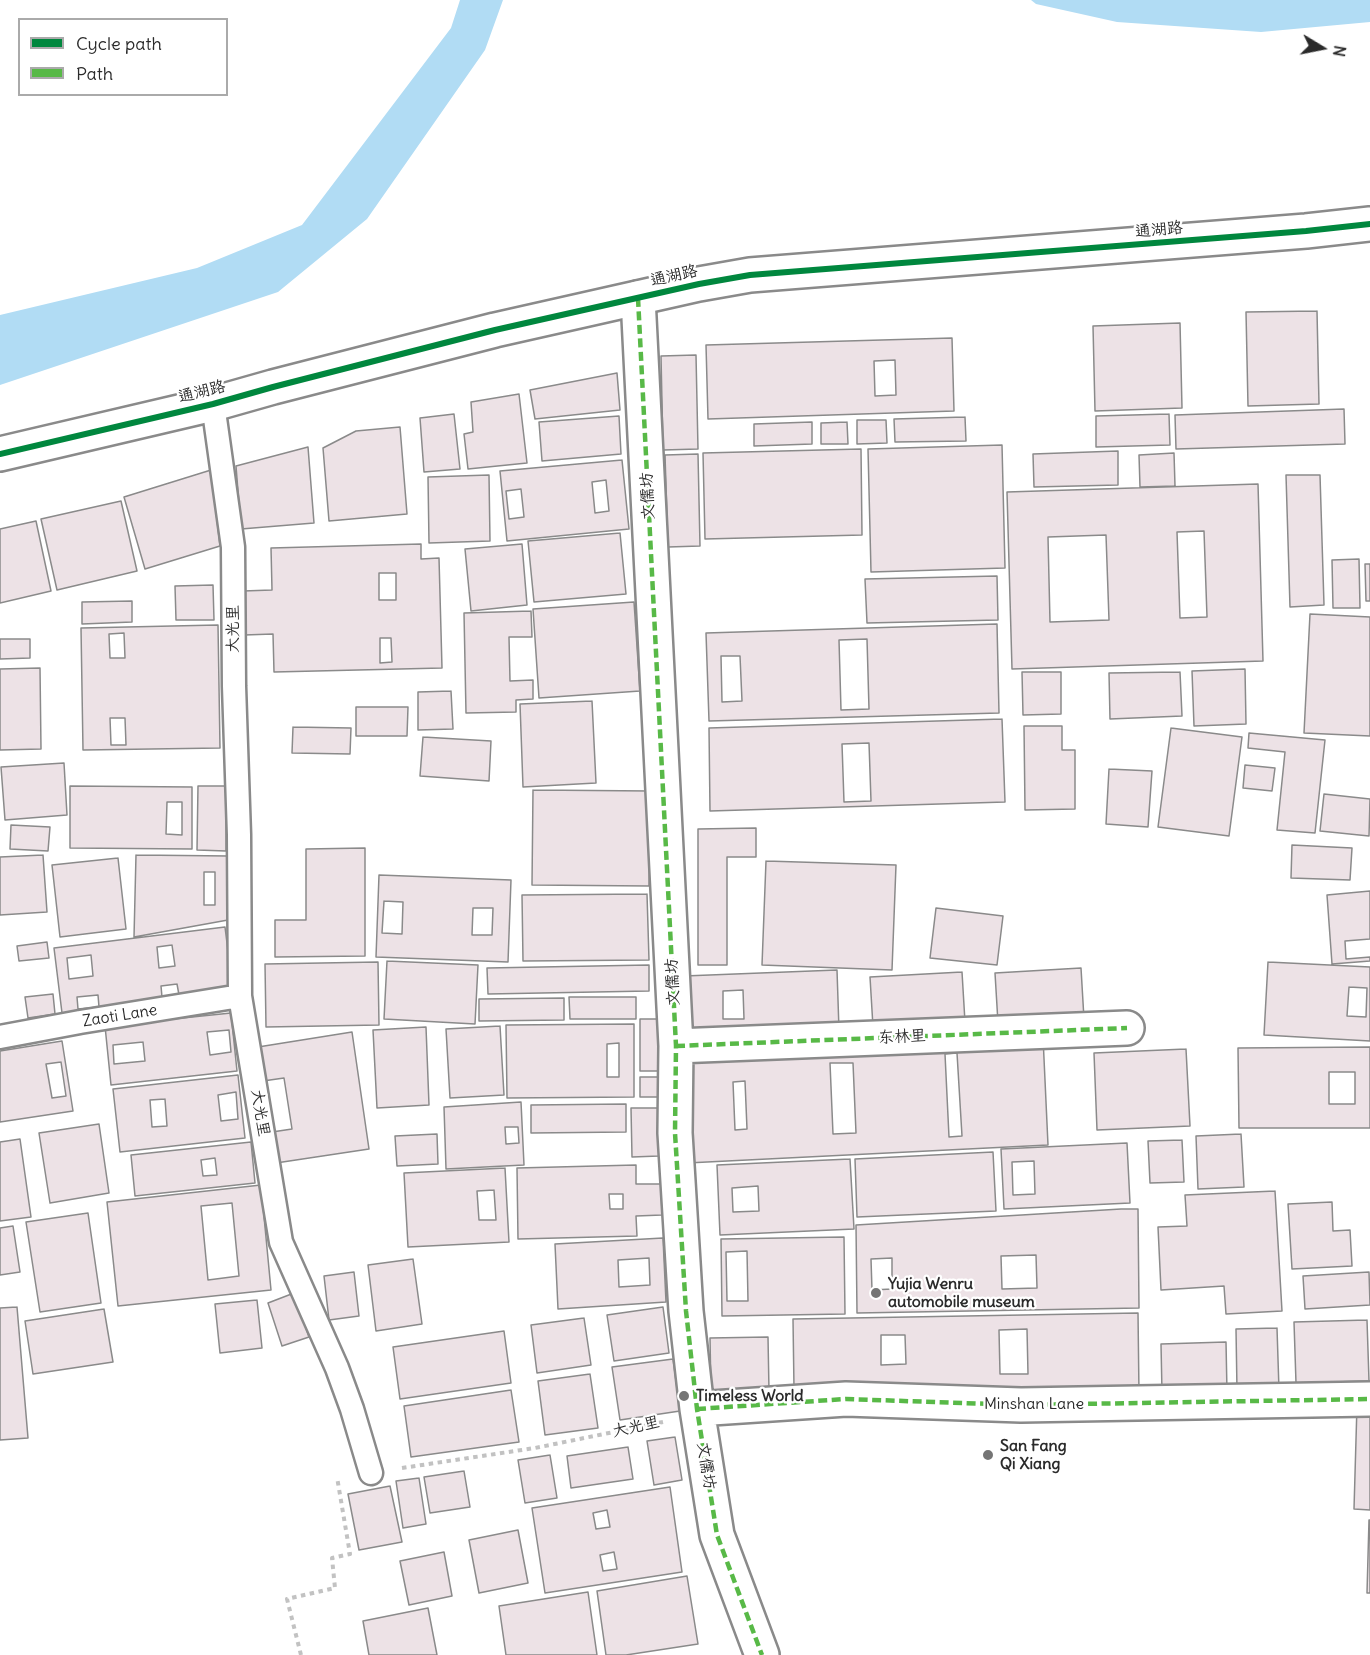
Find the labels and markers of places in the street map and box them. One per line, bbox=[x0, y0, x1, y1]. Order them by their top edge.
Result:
place label: Yujia Wenru automobile museum bbox=[888, 1274, 1035, 1312]
marker: Yujia Wenru automobile museum bbox=[869, 1286, 883, 1300]
place label: Timeless World bbox=[696, 1386, 804, 1406]
marker: Timeless World bbox=[677, 1389, 691, 1403]
place label: San Fang Qi Xiang bbox=[1000, 1436, 1067, 1474]
marker: San Fang Qi Xiang bbox=[981, 1448, 995, 1462]

